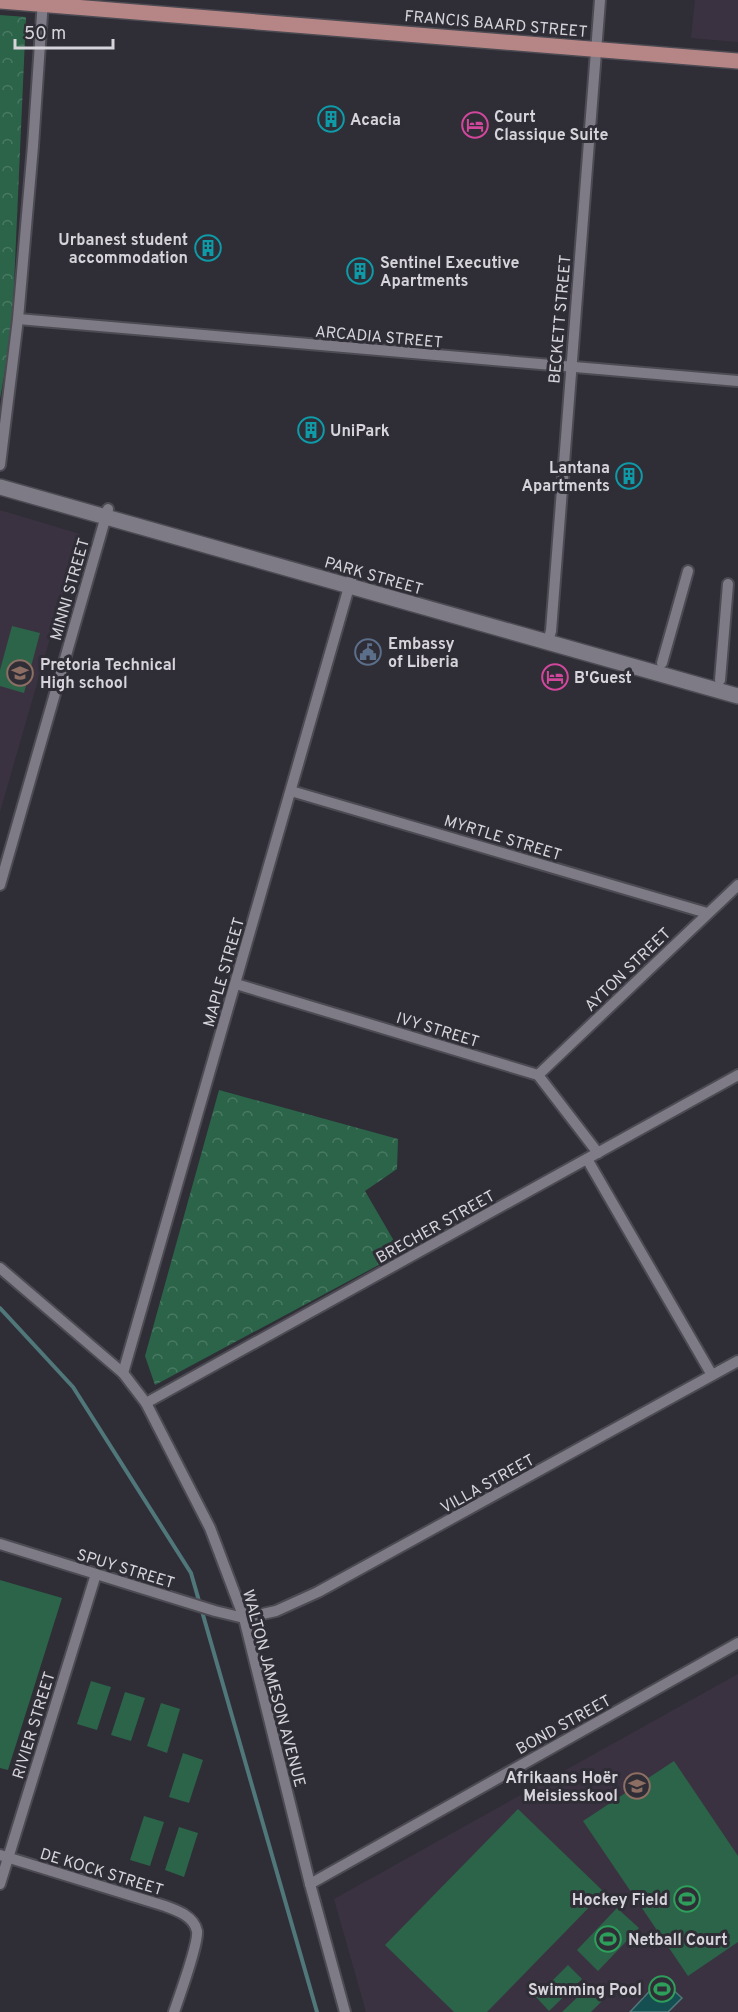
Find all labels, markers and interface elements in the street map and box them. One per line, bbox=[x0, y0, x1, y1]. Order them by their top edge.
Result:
street label: FRANCIS BAARD STREET bbox=[403, 7, 588, 43]
scale bar bbox=[15, 12, 112, 50]
text: 50 m bbox=[24, 23, 66, 46]
building icon: Acacia bbox=[316, 104, 346, 134]
place label: Court Classique Suite bbox=[494, 108, 609, 146]
hotel icon: Court Classique Suite bbox=[460, 110, 490, 140]
place label: Acacia bbox=[350, 111, 401, 131]
place label: Urbanest student accommodation bbox=[58, 231, 188, 269]
building icon: Urbanest student accommodation bbox=[193, 233, 223, 263]
place label: Sentinel Executive Apartments bbox=[380, 254, 520, 292]
street label: BECKETT STREET bbox=[545, 254, 577, 384]
building icon: Sentinel Executive Apartments bbox=[345, 256, 375, 286]
street label: ARCADIA STREET bbox=[314, 322, 444, 354]
building icon: UniPark bbox=[296, 415, 326, 445]
place label: UniPark bbox=[330, 422, 390, 442]
place label: Lantana Apartments bbox=[522, 459, 610, 497]
building icon: Lantana Apartments bbox=[614, 461, 644, 491]
street label: MINNI STREET bbox=[47, 536, 95, 643]
street label: PARK STREET bbox=[322, 553, 425, 601]
place label: Embassy of Liberia bbox=[388, 635, 459, 673]
public building icon: Embassy of Liberia bbox=[353, 637, 383, 667]
place label: Pretoria Technical High school bbox=[40, 656, 176, 694]
school or university icon: Pretoria Technical High school bbox=[5, 658, 35, 688]
hotel icon: B'Guest bbox=[540, 662, 570, 692]
place label: B'Guest bbox=[574, 669, 632, 689]
street label: MYRTLE STREET bbox=[441, 812, 564, 866]
street label: MAPLE STREET bbox=[200, 915, 250, 1030]
street label: AYTON STREET bbox=[581, 924, 676, 1017]
street label: IVY STREET bbox=[393, 1009, 481, 1053]
street label: BRECHER STREET bbox=[373, 1187, 499, 1269]
street label: VILLA STREET bbox=[437, 1451, 539, 1519]
street label: SPUY STREET bbox=[74, 1546, 177, 1594]
street label: WALTON JAMESON AVENUE bbox=[237, 1588, 309, 1789]
street label: RIVIER STREET bbox=[9, 1669, 61, 1782]
street label: BOND STREET bbox=[513, 1691, 615, 1760]
place label: Afrikaans Hoër Meisiesskool bbox=[505, 1769, 618, 1807]
school or university icon: Afrikaans Hoër Meisiesskool bbox=[622, 1771, 652, 1801]
street label: DE KOCK STREET bbox=[37, 1845, 165, 1901]
sports icon: Hockey Field bbox=[672, 1884, 702, 1914]
place label: Hockey Field bbox=[572, 1891, 668, 1911]
sports icon: Netball Court bbox=[593, 1924, 623, 1954]
place label: Netball Court bbox=[628, 1931, 728, 1951]
sports icon: Swimming Pool bbox=[647, 1974, 677, 2004]
place label: Swimming Pool bbox=[528, 1981, 642, 2001]

